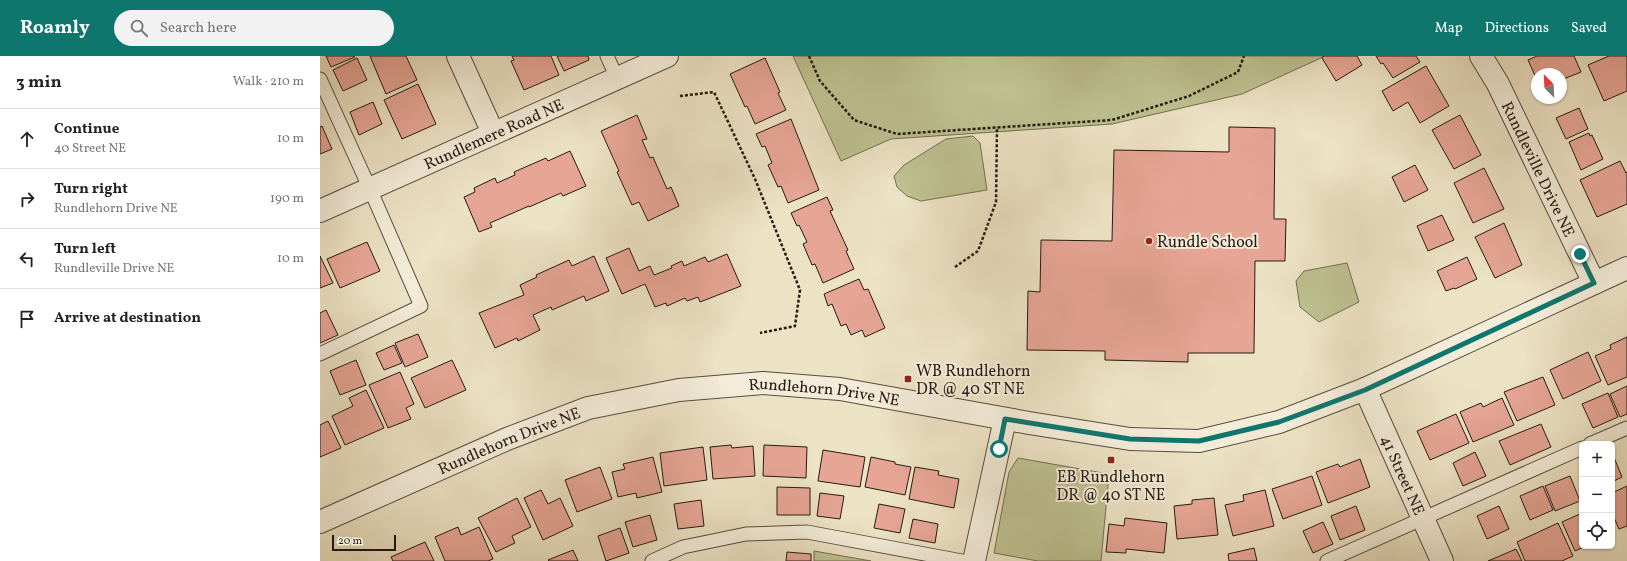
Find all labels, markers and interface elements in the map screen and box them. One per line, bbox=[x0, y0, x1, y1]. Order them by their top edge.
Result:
search box bbox=[114, 10, 394, 46]
text: Roamly bbox=[20, 15, 90, 41]
icon: search bbox=[128, 17, 150, 39]
text: Search here bbox=[160, 18, 237, 39]
text: Map bbox=[1435, 19, 1463, 38]
text: Directions bbox=[1485, 19, 1549, 38]
text: Saved bbox=[1571, 19, 1607, 38]
north arrow bbox=[1531, 68, 1567, 104]
text: 3 min bbox=[16, 71, 62, 94]
text: Walk · 210 m bbox=[233, 73, 304, 91]
street label: Rundlemere Road NE bbox=[421, 94, 568, 176]
street label: Rundleville Drive NE bbox=[1495, 98, 1579, 241]
text: Continue bbox=[54, 119, 119, 140]
icon: ahead bbox=[16, 128, 38, 150]
text: 10 m bbox=[277, 130, 304, 148]
text: 40 Street NE bbox=[54, 140, 126, 158]
text: Turn right bbox=[54, 179, 128, 200]
icon: right bbox=[16, 188, 38, 210]
text: 190 m bbox=[270, 190, 304, 208]
text: Rundlehorn Drive NE bbox=[54, 200, 178, 218]
place label: Rundle School bbox=[1157, 232, 1258, 254]
marker: Rundle School bbox=[1144, 236, 1154, 246]
text: Turn left bbox=[54, 239, 116, 260]
route end bbox=[1571, 245, 1589, 263]
icon: left bbox=[16, 248, 38, 270]
text: 10 m bbox=[277, 250, 304, 268]
text: Rundleville Drive NE bbox=[54, 260, 174, 278]
icon: arrive bbox=[16, 308, 38, 330]
text: Arrive at destination bbox=[54, 308, 201, 329]
place label: WB Rundlehorn DR @ 40 ST NE bbox=[916, 361, 1030, 401]
street label: Rundlehorn Drive NE bbox=[748, 374, 901, 413]
marker: WB Rundlehorn DR @ 40 ST NE bbox=[903, 374, 913, 384]
street label: Rundlehorn Drive NE bbox=[435, 403, 584, 481]
street label: 41 Street NE bbox=[1374, 432, 1429, 519]
route start bbox=[990, 440, 1008, 458]
map controls bbox=[1579, 441, 1615, 549]
button: + bbox=[1579, 441, 1615, 477]
marker: EB Rundlehorn DR @ 40 ST NE bbox=[1106, 455, 1116, 465]
place label: EB Rundlehorn DR @ 40 ST NE bbox=[1057, 467, 1165, 507]
button: − bbox=[1579, 477, 1615, 513]
button: locate bbox=[1579, 513, 1615, 549]
scale bar bbox=[332, 533, 396, 552]
text: 20 m bbox=[338, 534, 362, 549]

